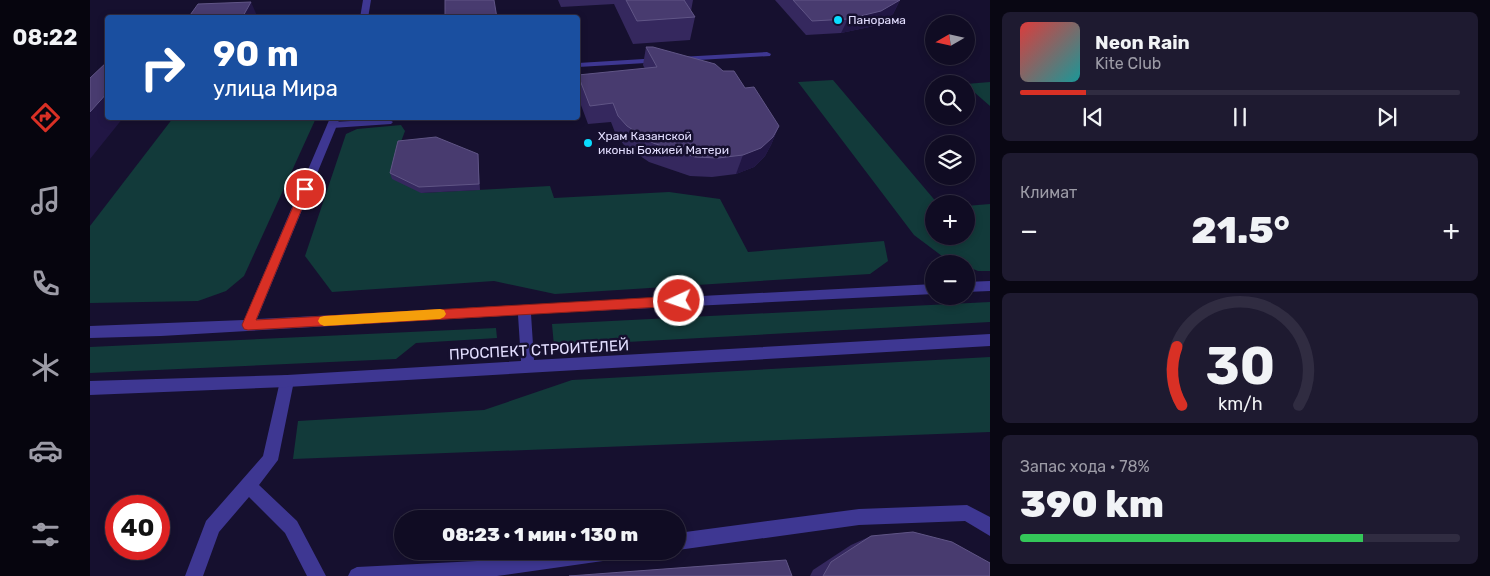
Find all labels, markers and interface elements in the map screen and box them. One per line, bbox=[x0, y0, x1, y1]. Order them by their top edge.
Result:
place label: Панорама bbox=[848, 13, 906, 27]
marker: Панорама bbox=[832, 14, 844, 26]
north arrow bbox=[925, 15, 975, 65]
map controls bbox=[925, 15, 975, 305]
text: 08:22 bbox=[13, 24, 77, 51]
text: Neon Rain bbox=[1095, 31, 1190, 54]
text: 90 m bbox=[213, 33, 299, 75]
icon: right bbox=[130, 35, 195, 100]
text: Kite Club bbox=[1095, 54, 1161, 73]
text: улица Мира bbox=[213, 75, 338, 102]
button: search bbox=[925, 75, 975, 125]
icon: directions bbox=[28, 100, 63, 135]
icon: previous bbox=[1079, 103, 1107, 131]
icon: pause bbox=[1226, 103, 1254, 131]
icon: next bbox=[1373, 103, 1401, 131]
place label: Храм Казанской иконы Божией Матери bbox=[598, 129, 729, 157]
button: layers bbox=[925, 135, 975, 185]
marker: Храм Казанской иконы Божией Матери bbox=[582, 137, 594, 149]
pin bbox=[284, 168, 326, 210]
icon: arrive bbox=[291, 175, 319, 203]
icon: music bbox=[28, 183, 63, 218]
text: Климат bbox=[1020, 183, 1077, 202]
button: + bbox=[925, 195, 975, 245]
text: 21.5° bbox=[1191, 207, 1290, 253]
text: − bbox=[1020, 214, 1038, 247]
text: + bbox=[1443, 214, 1460, 247]
button: − bbox=[925, 255, 975, 305]
icon: phone bbox=[28, 266, 63, 301]
position arrow bbox=[652, 274, 704, 326]
text: 30 bbox=[1205, 335, 1275, 397]
street label: ПРОСПЕКТ СТРОИТЕЛЕЙ bbox=[448, 336, 630, 364]
icon: climate bbox=[28, 350, 63, 385]
text: km/h bbox=[1218, 393, 1262, 414]
icon: car bbox=[28, 433, 63, 468]
text: Запас хода · 78% bbox=[1020, 457, 1150, 476]
text: 390 km bbox=[1020, 481, 1164, 527]
speed limit sign: 40 bbox=[105, 495, 170, 560]
icon: filters bbox=[28, 517, 63, 552]
text: 08:23 · 1 мин · 130 m bbox=[442, 523, 638, 546]

